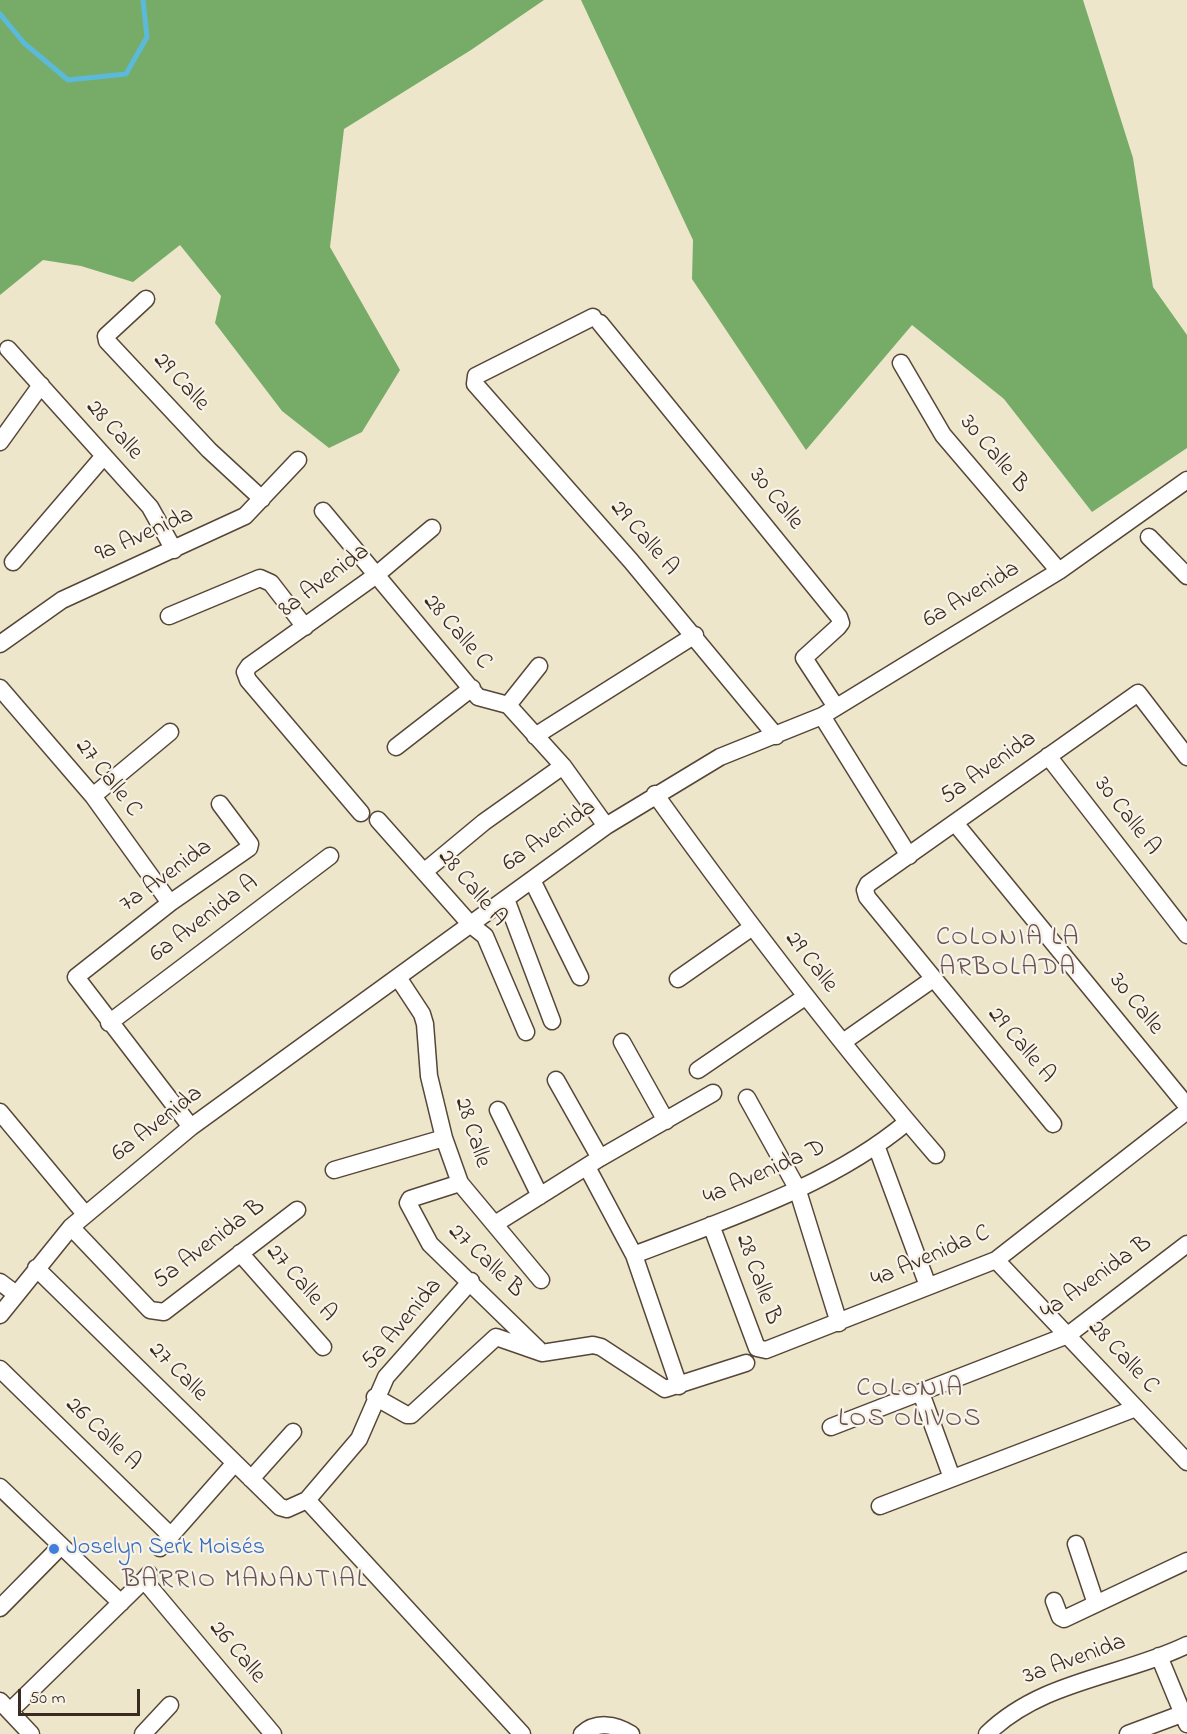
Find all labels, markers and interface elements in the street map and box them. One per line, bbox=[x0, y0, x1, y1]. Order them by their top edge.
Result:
street label: 29 Calle bbox=[146, 348, 214, 418]
street label: 28 Calle bbox=[78, 395, 148, 467]
street label: 30 Calle B bbox=[952, 410, 1034, 500]
street label: 30 Calle bbox=[741, 463, 809, 537]
street label: 29 Calle A bbox=[602, 495, 684, 583]
street label: 9a Avenida bbox=[91, 502, 199, 570]
street label: 8a Avenida bbox=[274, 539, 376, 625]
street label: 6a Avenida bbox=[918, 556, 1026, 636]
street label: 28 Calle C bbox=[415, 589, 497, 677]
street label: 5a Avenida bbox=[935, 725, 1043, 813]
street label: 27 Calle C bbox=[67, 734, 147, 824]
street label: 30 Calle A bbox=[1086, 772, 1166, 862]
street label: 6a Avenida bbox=[498, 794, 602, 880]
street label: 7a Avenida bbox=[115, 834, 219, 920]
street label: 28 Calle A bbox=[430, 844, 512, 934]
street label: 6a Avenida A bbox=[145, 870, 265, 970]
district label: COLONIA LA ARBOLADA bbox=[936, 924, 1080, 986]
street label: 29 Calle bbox=[777, 927, 843, 999]
street label: 30 Calle bbox=[1101, 968, 1169, 1042]
street label: 29 Calle A bbox=[980, 1002, 1060, 1090]
street label: 6a Avenida bbox=[107, 1081, 209, 1169]
street label: 28 Calle bbox=[446, 1094, 496, 1172]
street label: 4a Avenida D bbox=[699, 1134, 831, 1214]
street label: 5a Avenida B bbox=[148, 1193, 272, 1297]
street label: 27 Calle B bbox=[441, 1219, 529, 1305]
street label: 4a Avenida C bbox=[867, 1220, 995, 1296]
street label: 4a Avenida B bbox=[1036, 1230, 1158, 1328]
street label: 28 Calle B bbox=[727, 1231, 787, 1329]
street label: 27 Calle A bbox=[258, 1239, 342, 1329]
street label: 5a Avenida bbox=[356, 1273, 450, 1377]
street label: 28 Calle C bbox=[1080, 1315, 1164, 1401]
street label: 27 Calle bbox=[141, 1337, 213, 1409]
district label: COLONIA LOS OLIVOS bbox=[838, 1375, 982, 1436]
street label: 26 Calle A bbox=[58, 1392, 146, 1478]
place label: Joselyn Serk Moisés bbox=[66, 1535, 265, 1563]
marker: Joselyn Serk Moisés bbox=[47, 1542, 61, 1556]
district label: BARRIO MANANTIAL bbox=[122, 1566, 368, 1598]
street label: 26 Calle bbox=[201, 1616, 271, 1690]
street label: 3a Avenida bbox=[1020, 1629, 1130, 1693]
scale bar bbox=[21, 1677, 142, 1715]
text: 50 m bbox=[29, 1686, 66, 1712]

